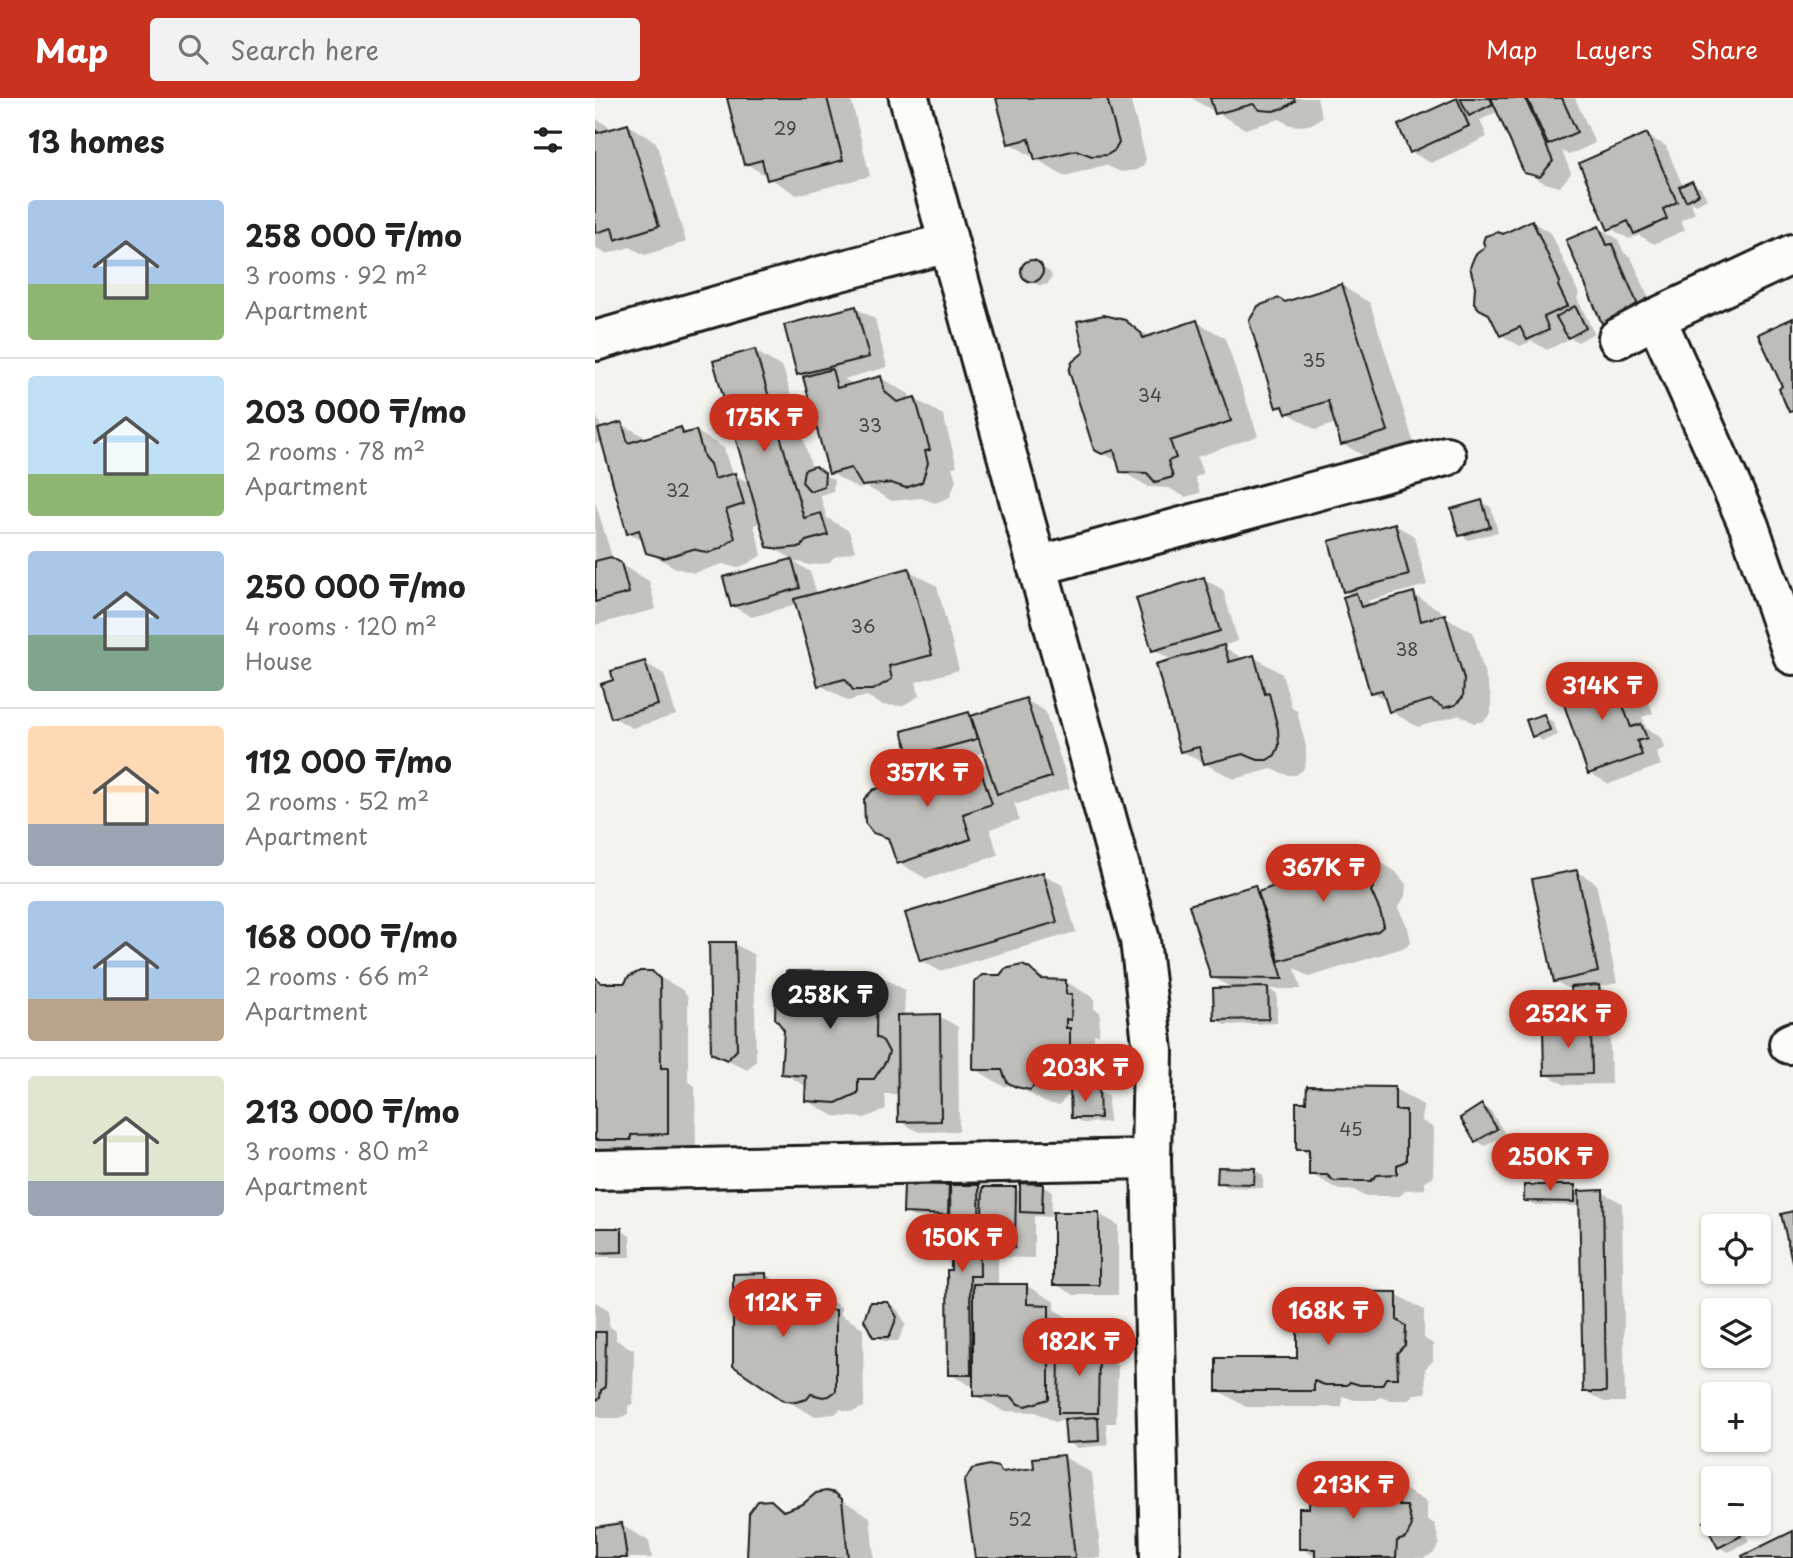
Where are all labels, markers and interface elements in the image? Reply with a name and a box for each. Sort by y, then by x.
search box [150,18,640,81]
text: Map [35,24,108,74]
icon: search [174,30,212,68]
text: Search here [230,30,379,69]
text: Map [1486,31,1537,67]
text: Layers [1575,31,1652,67]
text: Share [1690,31,1758,67]
house number: 29 [774,114,796,141]
text: 13 homes [28,118,165,163]
icon: filters [529,121,567,159]
text: 258 000 ₸/mo [245,212,462,257]
icon: home [84,228,168,312]
text: 3 rooms · 92 m² [245,257,428,292]
text: Apartment [245,292,368,327]
house number: 35 [1302,346,1326,373]
house number: 34 [1138,381,1162,408]
text: 203 000 ₸/mo [245,388,466,433]
pin: 175K ₸ [707,394,821,454]
text: 175K ₸ [726,399,803,434]
icon: home [84,404,168,488]
house number: 33 [858,411,882,438]
text: 2 rooms · 78 m² [245,433,425,468]
text: Apartment [245,468,368,503]
house number: 32 [666,476,690,503]
text: 250 000 ₸/mo [245,563,466,608]
icon: home [84,579,168,663]
text: 4 rooms · 120 m² [245,608,437,643]
house number: 36 [851,612,875,639]
house number: 38 [1395,635,1419,662]
text: House [245,643,312,678]
pin: 314K ₸ [1545,662,1659,722]
text: 314K ₸ [1562,667,1642,702]
text: 112 000 ₸/mo [245,738,452,783]
pin: 357K ₸ [870,750,984,809]
icon: home [84,754,168,838]
text: 357K ₸ [886,754,968,789]
text: 2 rooms · 52 m² [245,783,429,818]
text: Apartment [245,818,368,853]
pin: 367K ₸ [1266,844,1380,904]
text: 367K ₸ [1282,849,1364,884]
text: 168 000 ₸/mo [245,913,457,958]
icon: home [84,929,168,1013]
text: 2 rooms · 66 m² [245,958,429,993]
pin: 258K ₸ [773,972,887,1031]
text: 258K ₸ [788,976,872,1011]
pin: 252K ₸ [1511,990,1625,1050]
text: Apartment [245,993,368,1028]
text: 252K ₸ [1525,995,1611,1030]
pin: 203K ₸ [1028,1044,1142,1104]
text: 203K ₸ [1042,1049,1128,1084]
text: 213 000 ₸/mo [245,1088,459,1133]
icon: home [84,1104,168,1188]
house number: 45 [1340,1115,1363,1142]
text: 3 rooms · 80 m² [245,1133,429,1168]
pin: 250K ₸ [1493,1134,1607,1193]
text: 250K ₸ [1508,1138,1592,1173]
text: Apartment [245,1168,368,1203]
pin: 150K ₸ [905,1214,1019,1274]
map controls [1701,1214,1771,1536]
button: locate [1701,1214,1771,1284]
text: 150K ₸ [922,1219,1002,1254]
pin: 112K ₸ [726,1280,840,1339]
text: 112K ₸ [745,1284,821,1319]
pin: 168K ₸ [1271,1288,1385,1347]
text: 168K ₸ [1288,1292,1368,1327]
button: layers [1701,1298,1771,1368]
pin: 182K ₸ [1022,1318,1136,1378]
text: 182K ₸ [1039,1323,1119,1358]
button: + [1701,1382,1771,1452]
pin: 213K ₸ [1296,1462,1410,1521]
text: 213K ₸ [1313,1466,1393,1501]
button: − [1701,1466,1771,1536]
house number: 52 [1008,1505,1032,1532]

